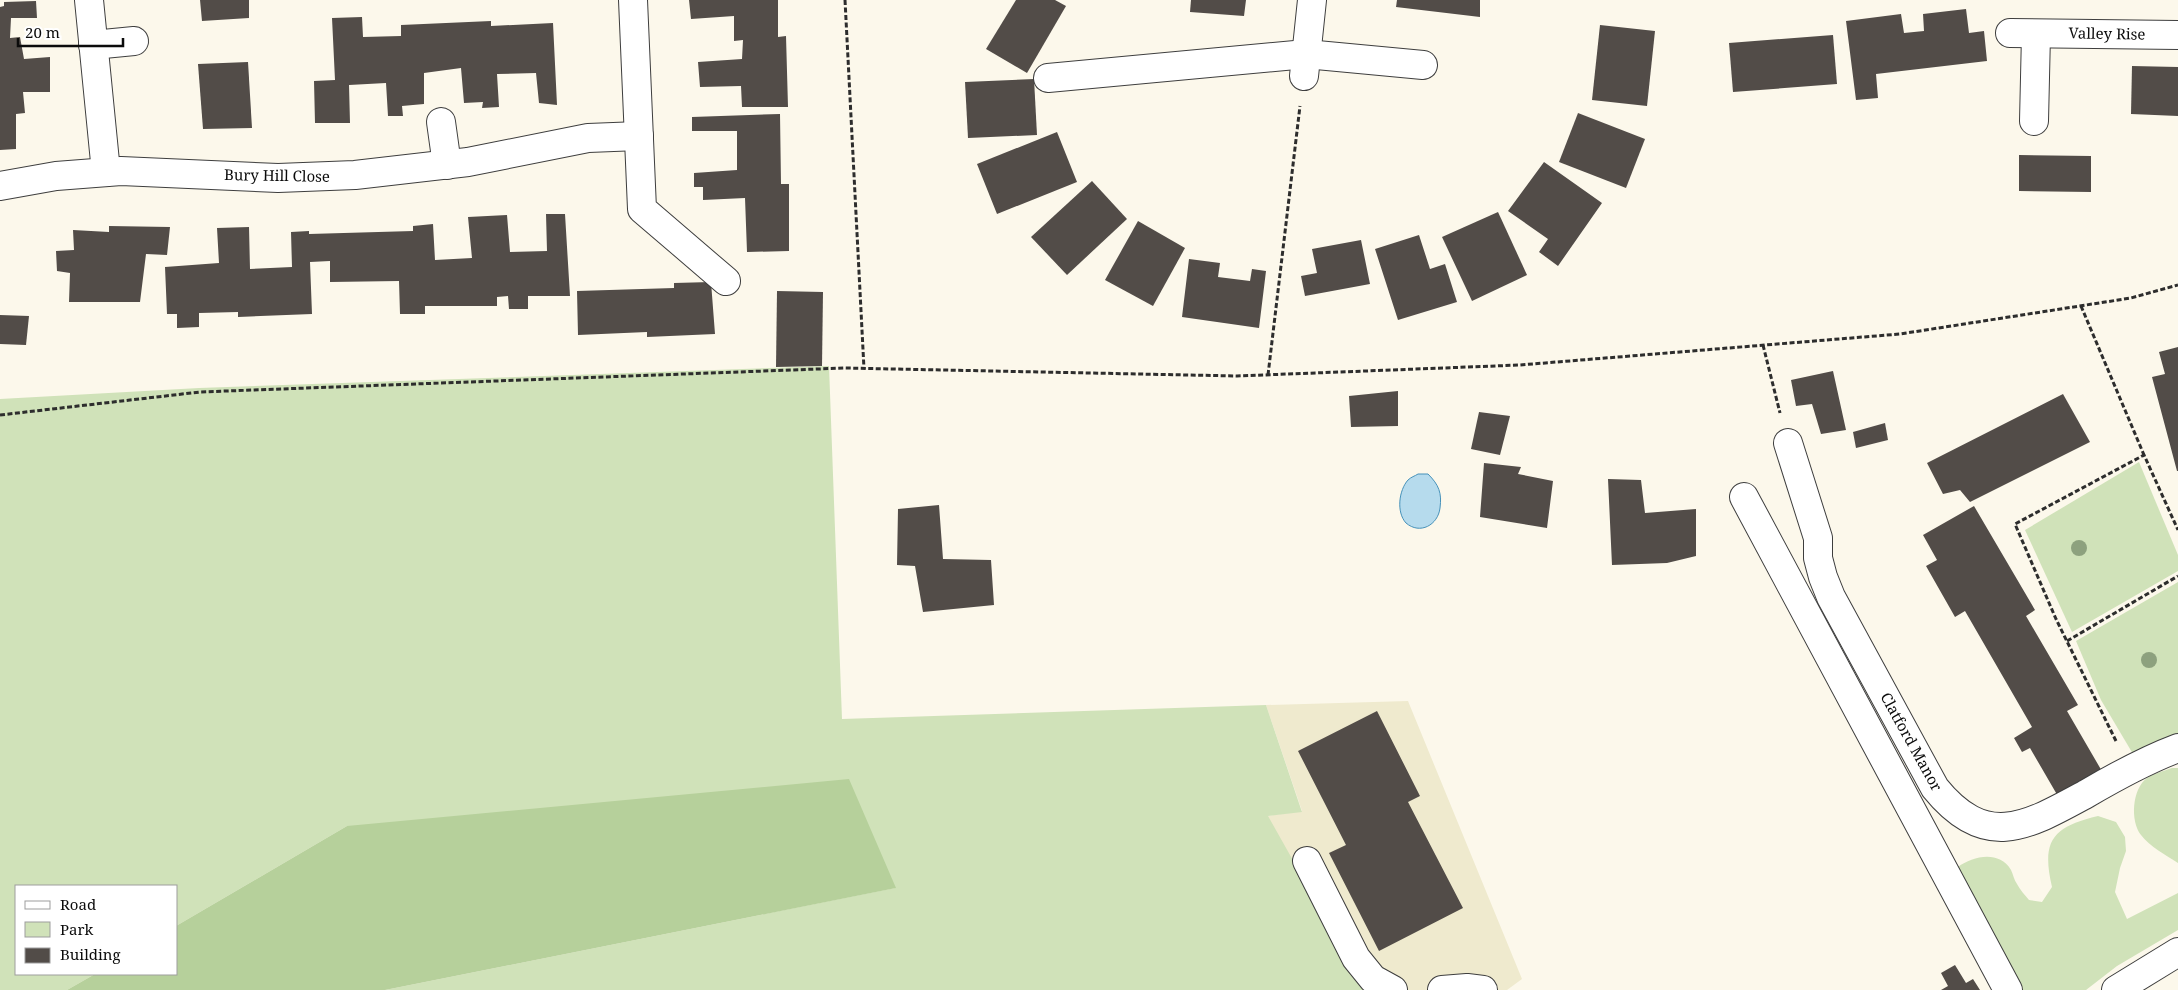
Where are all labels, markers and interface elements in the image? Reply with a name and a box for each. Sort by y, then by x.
scale bar [18,15,122,47]
text: 20 m [25,22,60,42]
street label: Valley Rise [2068,22,2146,44]
street label: Bury Hill Close [224,164,330,186]
street label: Clatford Manor [1876,689,1947,794]
legend [15,885,178,975]
text: Road [60,894,96,914]
text: Park [60,919,94,939]
text: Building [60,944,121,964]

